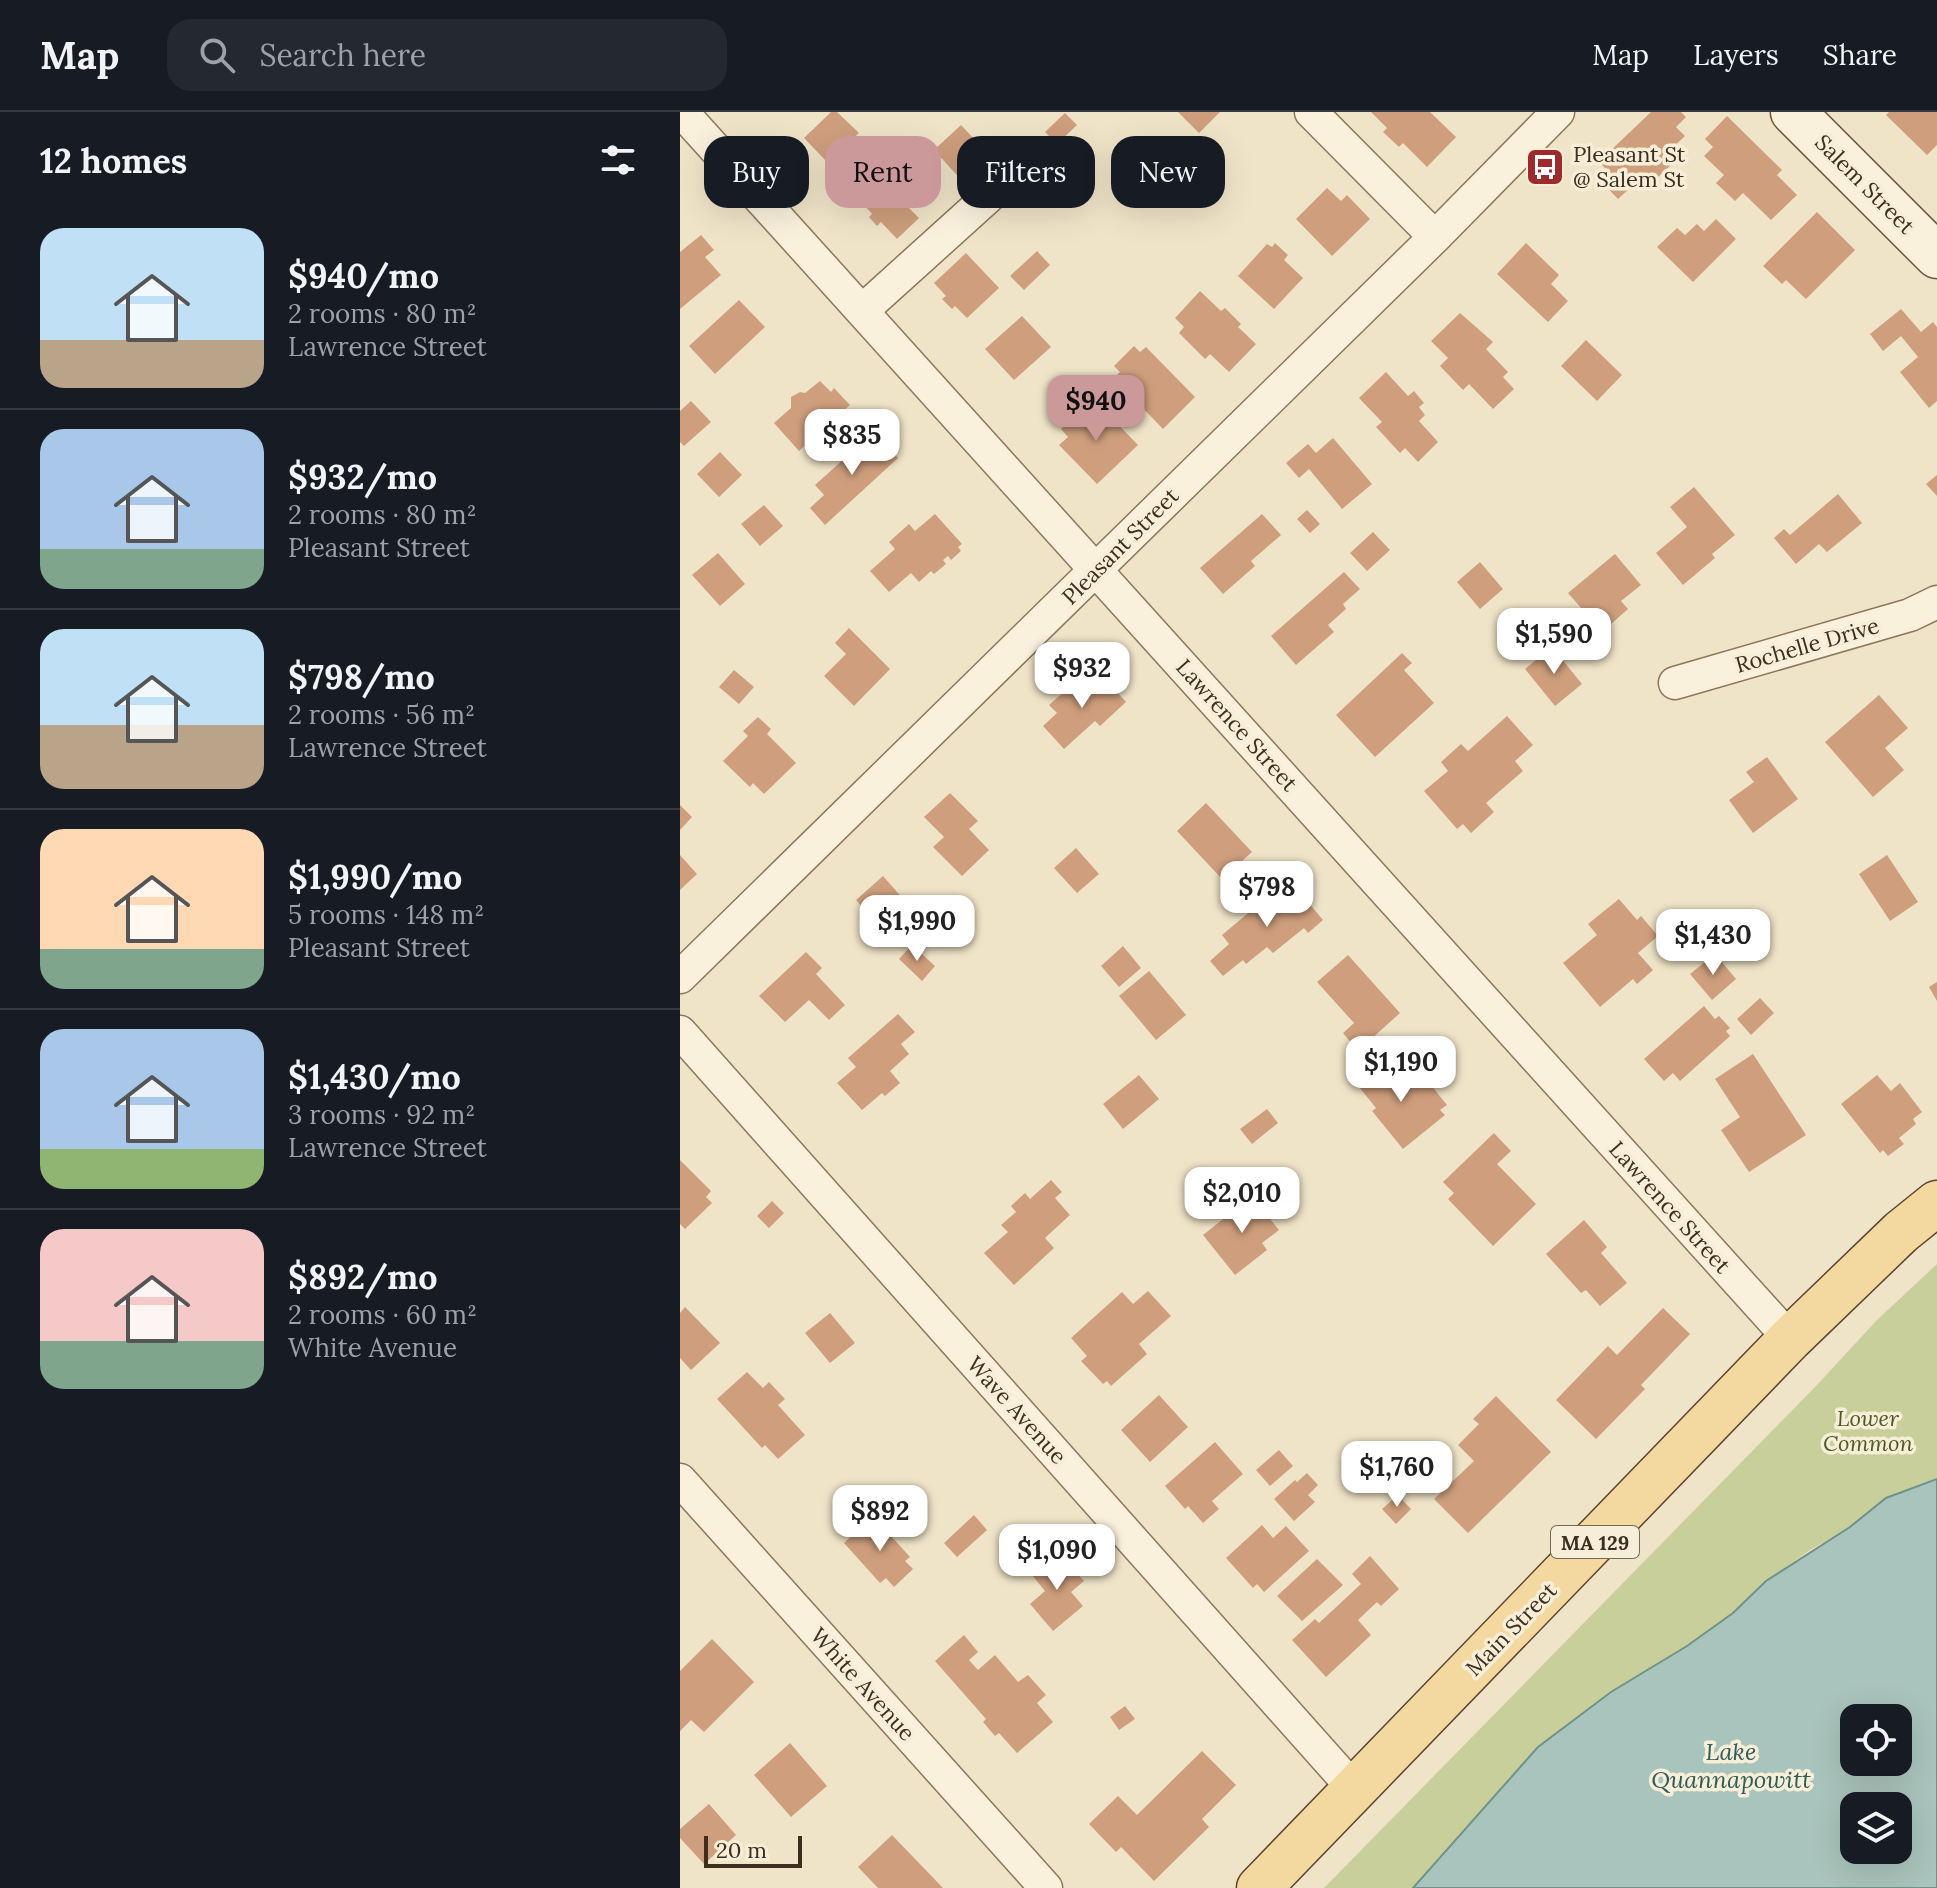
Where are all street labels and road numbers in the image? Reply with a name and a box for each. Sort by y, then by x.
street label: Salem Street [1809,128,1921,240]
street label: Pleasant Street [1056,481,1185,610]
street label: Rochelle Drive [1732,611,1882,679]
street label: Lawrence Street [1170,653,1304,797]
street label: Lawrence Street [1603,1135,1737,1279]
street label: Wave Avenue [961,1350,1073,1470]
road number: MA 129 [1551,1526,1639,1558]
street label: Main Street [1460,1576,1563,1682]
street label: White Avenue [805,1622,921,1747]

